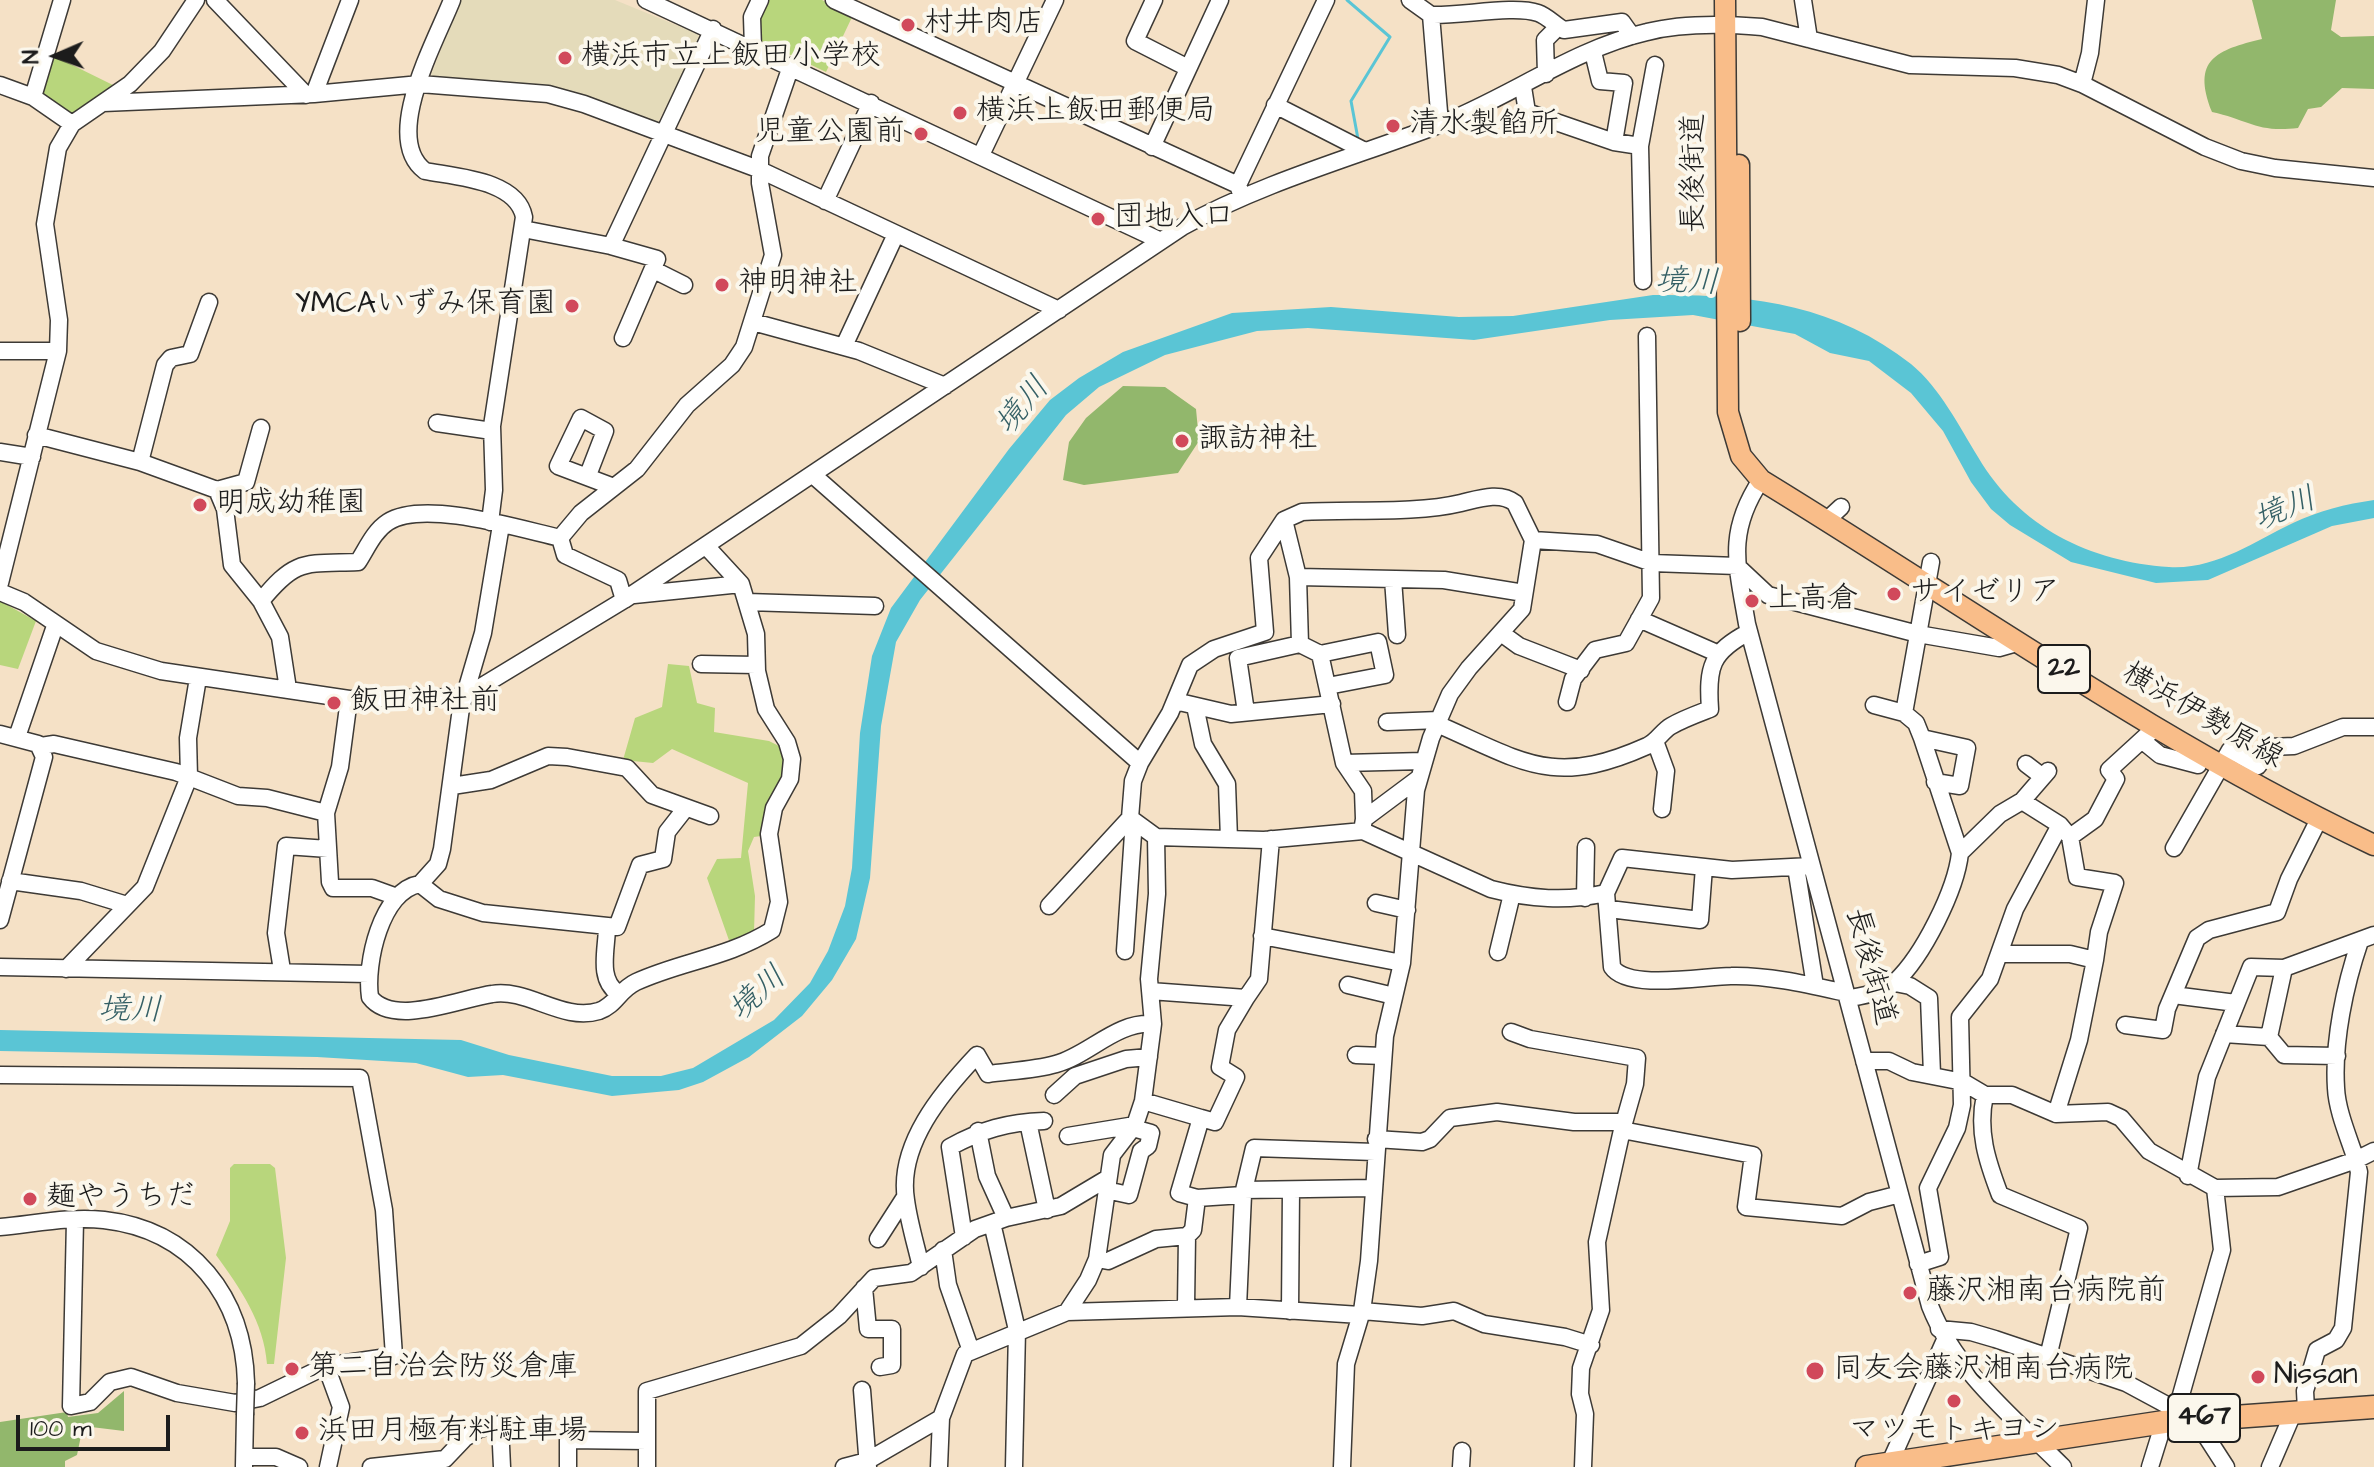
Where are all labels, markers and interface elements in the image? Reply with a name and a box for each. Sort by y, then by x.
place label: 村井肉店 [924,7,1044,43]
north arrow [16,16,96,96]
marker: 村井肉店 [899,16,917,34]
place label: 横浜市立上飯田小学校 [581,40,881,76]
text: N [16,49,47,64]
marker: 横浜市立上飯田小学校 [556,49,574,67]
place label: 横浜上飯田郵便局 [976,95,1216,131]
marker: 横浜上飯田郵便局 [951,104,969,122]
place label: 清水製餡所 [1409,108,1559,144]
street label: 長後街道 [1678,113,1714,233]
place label: 児童公園前 [755,116,905,152]
marker: 清水製餡所 [1384,117,1402,135]
marker: 児童公園前 [912,125,930,143]
place label: 団地入口 [1114,201,1234,237]
marker: 団地入口 [1089,210,1107,228]
water label: 境川 [1654,264,1720,304]
place label: 神明神社 [738,267,858,303]
marker: 神明神社 [713,276,731,294]
place label: YMCAいずみ保育園 [295,288,556,324]
marker: YMCAいずみ保育園 [563,297,581,315]
water label: 境川 [989,370,1059,444]
place label: 諏訪神社 [1198,423,1318,459]
marker: 諏訪神社 [1173,432,1191,450]
water label: 境川 [2249,481,2323,541]
place label: 明成幼稚園 [216,487,366,523]
marker: 明成幼稚園 [191,496,209,514]
place label: サイゼリア [1910,576,2060,612]
place label: 上高倉 [1768,583,1858,619]
marker: サイゼリア [1885,585,1903,603]
marker: 上高倉 [1743,592,1761,610]
road number: 22 [2038,645,2090,693]
street label: 横浜伊勢原線 [2115,656,2289,778]
place label: 飯田神社前 [350,685,500,721]
marker: 飯田神社前 [325,694,343,712]
street label: 長後街道 [1836,904,1902,1030]
water label: 境川 [722,959,796,1031]
water label: 境川 [98,992,162,1032]
place label: 麺やうちだ [46,1181,196,1217]
marker: 麺やうちだ [21,1190,39,1208]
place label: 藤沢湘南台病院前 [1926,1275,2166,1311]
marker: 藤沢湘南台病院前 [1901,1284,1919,1302]
place label: 第二自治会防災倉庫 [308,1351,578,1387]
place label: 同友会藤沢湘南台病院 [1833,1353,2133,1389]
place label: Nissan [2274,1359,2358,1395]
marker: 第二自治会防災倉庫 [283,1360,301,1378]
marker: 同友会藤沢湘南台病院 [1804,1360,1826,1382]
marker: Nissan [2249,1368,2267,1386]
marker: マツモトキヨシ [1945,1392,1963,1410]
road number: 467 [2168,1394,2240,1442]
scale bar [20,1399,174,1449]
text: 100 m [30,1412,92,1446]
place label: マツモトキヨシ [1849,1414,2059,1450]
place label: 浜田月極有料駐車場 [318,1415,588,1451]
marker: 浜田月極有料駐車場 [293,1424,311,1442]

